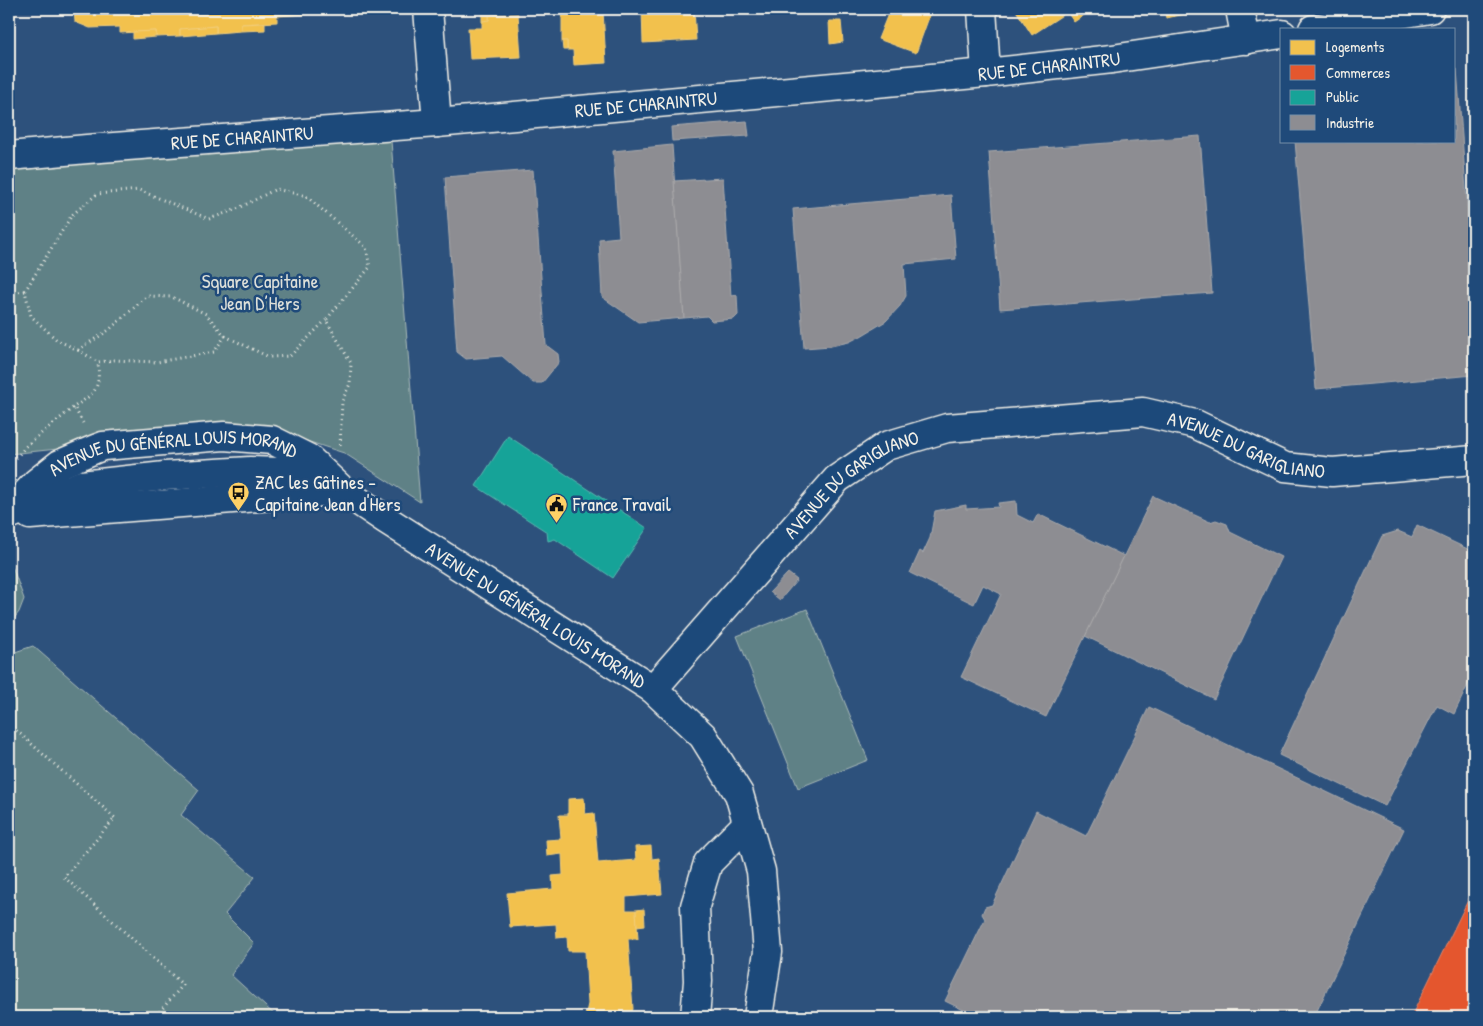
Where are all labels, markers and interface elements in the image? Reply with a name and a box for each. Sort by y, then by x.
legend [1280,28,1456,142]
text: Logements [1326,36,1384,57]
street label: RUE DE CHARAINTRU [977,45,1122,87]
text: Commerces [1326,62,1390,83]
street label: RUE DE CHARAINTRU [574,85,718,123]
text: Public [1326,86,1359,107]
text: Industrie [1326,112,1374,133]
street label: RUE DE CHARAINTRU [170,119,314,156]
park label: Square Capitaine Jean D’Hers [202,268,319,316]
street label: AVENUE DU GARIGLIANO [1165,405,1326,484]
street label: AVENUE DU GÉNÉRAL LOUIS MORAND [42,423,302,482]
street label: AVENUE DU GARIGLIANO [778,424,922,544]
place label: ZAC les Gâtines - Capitaine Jean d'Hers [255,469,401,517]
bus stop icon: ZAC les Gâtines - Capitaine Jean d'Hers [227,481,251,512]
place label: France Travail [572,491,672,517]
public building icon: France Travail [545,492,569,523]
street label: AVENUE DU GÉNÉRAL LOUIS MORAND [421,535,651,694]

